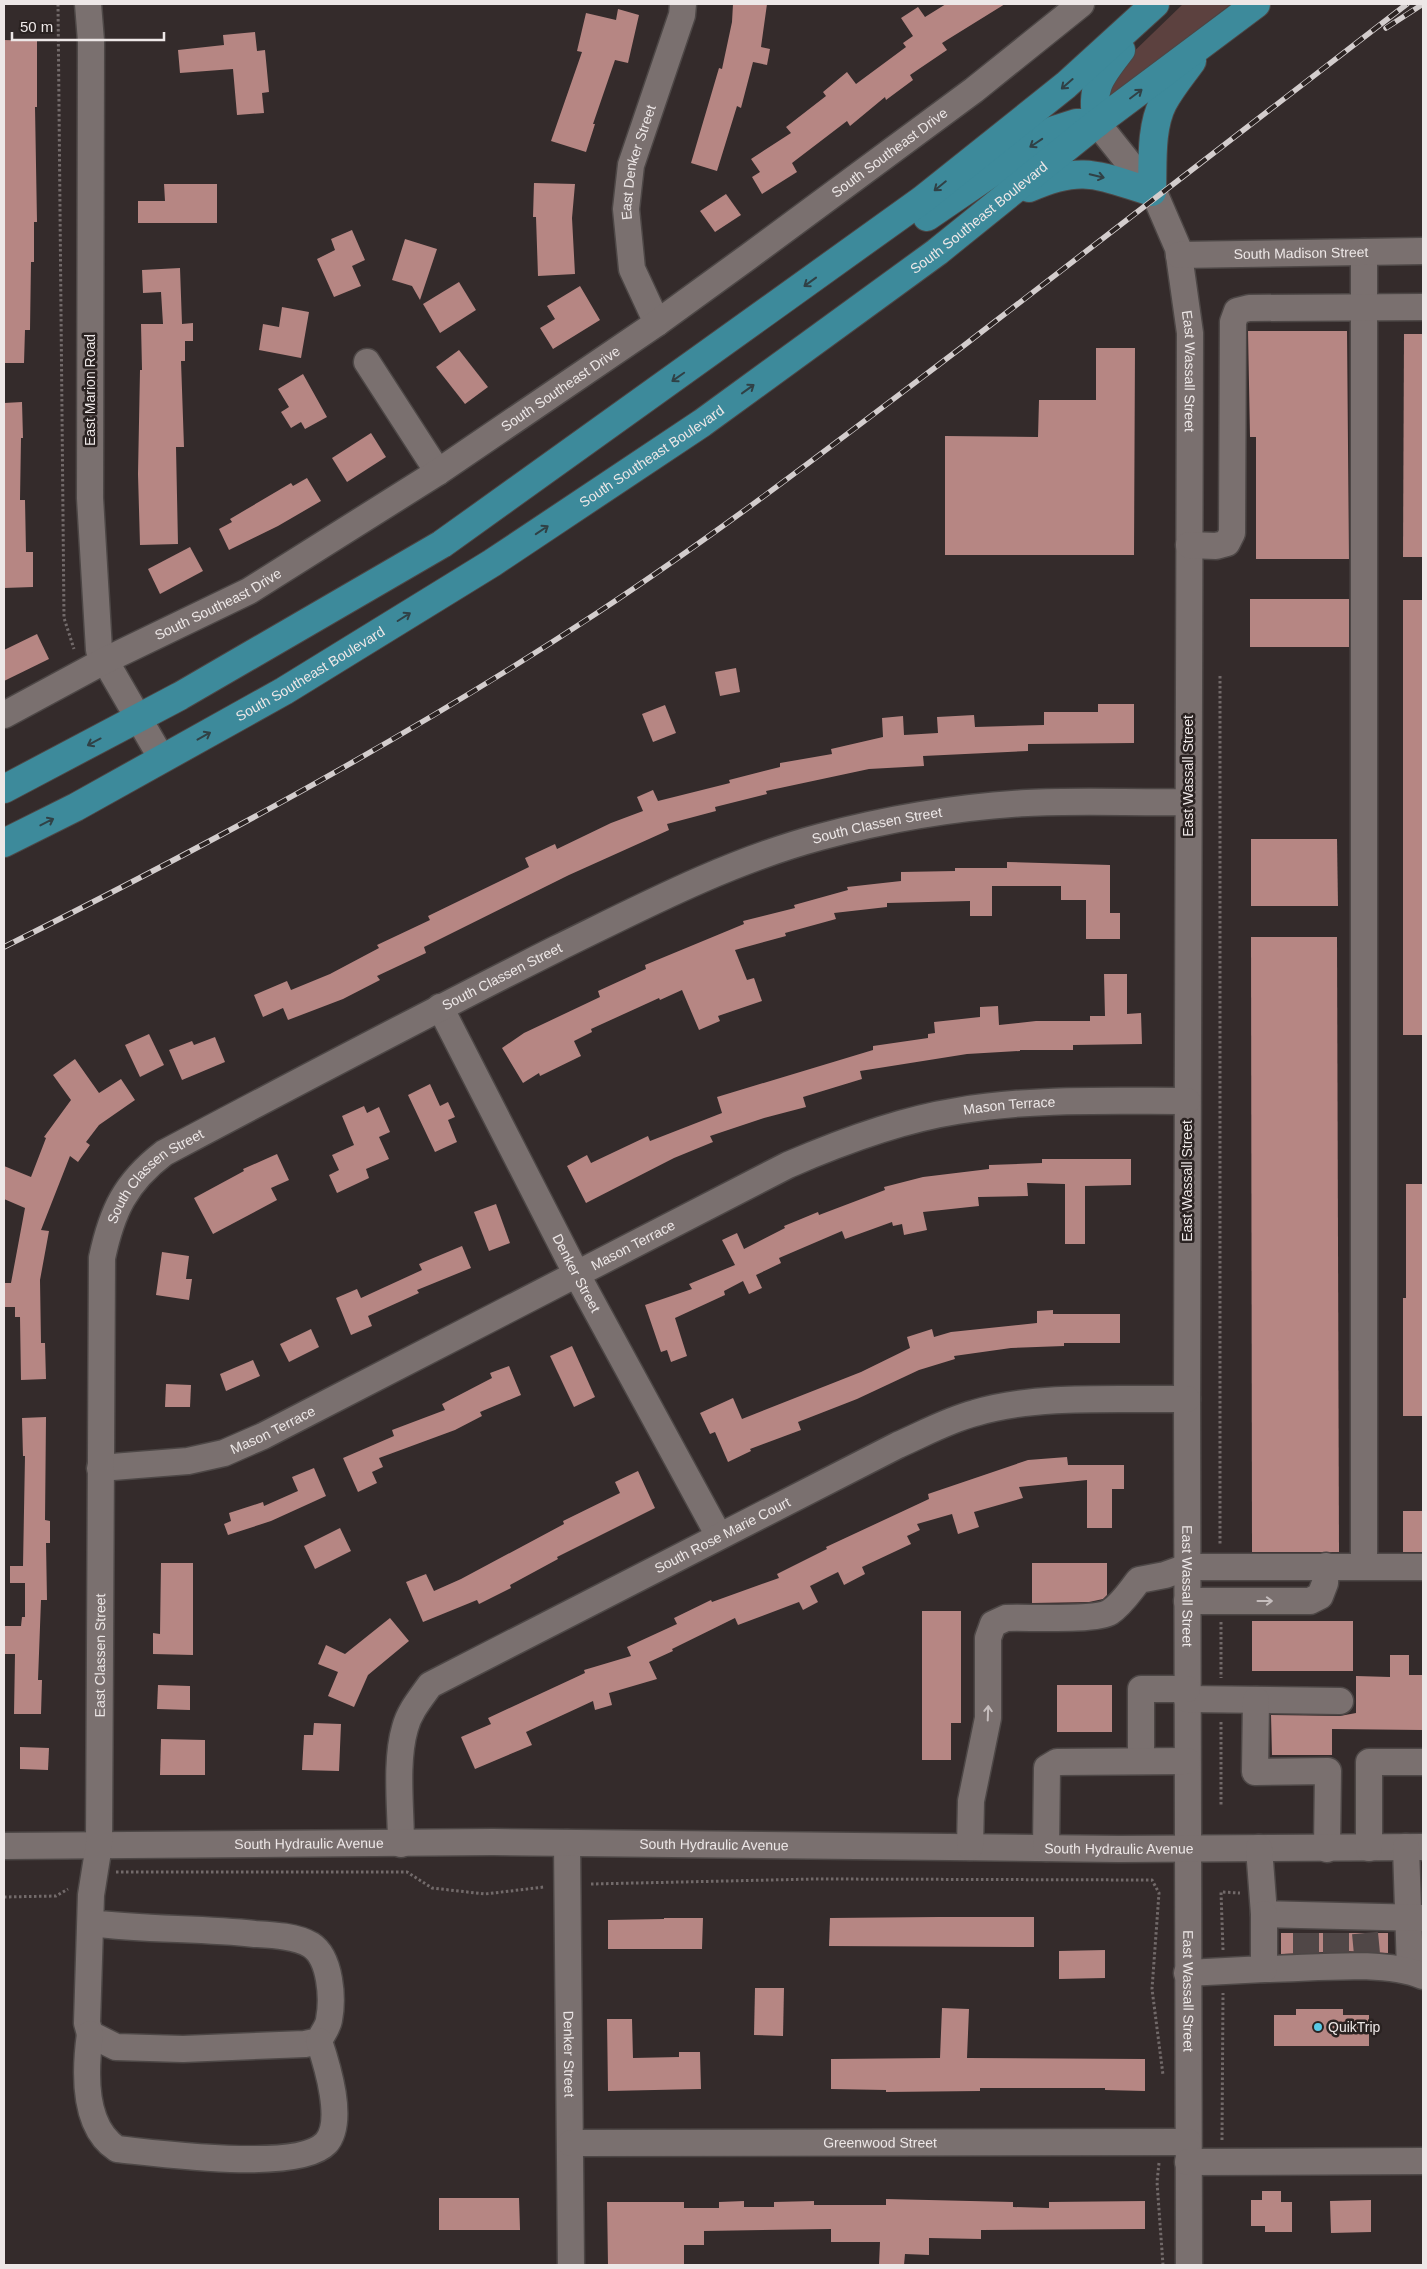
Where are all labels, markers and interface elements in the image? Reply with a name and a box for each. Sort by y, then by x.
scale bar [12,10,165,42]
text: 50 m [20,18,53,35]
one-way arrow [1060,78,1073,89]
one-way arrow [1129,88,1142,99]
street label: East Denker Street [618,103,659,221]
street label: South Southeast Drive [828,104,951,201]
one-way arrow [1030,138,1044,148]
street label: South Southeast Boulevard [907,158,1051,277]
one-way arrow [1088,172,1104,181]
one-way arrow [934,180,947,191]
street label: South Madison Street [1233,244,1369,262]
one-way arrow [803,277,817,287]
street label: East Wassall Street [1179,309,1198,432]
street label: East Marion Road [82,334,98,446]
street label: South Southeast Drive [498,343,623,435]
one-way arrow [671,372,685,382]
one-way arrow [741,384,754,395]
street label: South Southeast Boulevard [576,402,727,510]
one-way arrow [534,525,548,535]
street label: South Southeast Drive [152,565,284,643]
one-way arrow [397,612,411,622]
street label: South Southeast Boulevard [233,623,388,724]
street label: East Wassall Street [1180,715,1196,837]
one-way arrow [197,730,211,740]
one-way arrow [87,737,102,747]
street label: South Classen Street [810,804,943,847]
one-way arrow [40,816,55,826]
street label: South Classen Street [439,939,565,1014]
street label: Mason Terrace [962,1094,1056,1118]
street label: East Wassall Street [1179,1120,1195,1242]
street label: South Classen Street [104,1125,206,1226]
street label: Mason Terrace [588,1217,678,1273]
street label: Denker Street [549,1231,604,1315]
street label: Mason Terrace [228,1402,318,1457]
street label: South Rose Marie Court [652,1494,793,1577]
street label: East Wassall Street [1179,1525,1196,1647]
street label: East Classen Street [92,1593,108,1717]
one-way arrow [1257,1596,1273,1606]
one-way arrow [983,1705,992,1721]
street label: South Hydraulic Avenue [234,1835,384,1852]
street label: South Hydraulic Avenue [639,1836,789,1853]
street label: South Hydraulic Avenue [1044,1840,1194,1857]
street label: East Wassall Street [1180,1930,1197,2052]
street label: Denker Street [561,2011,577,2097]
place label: QuikTrip [1328,2019,1381,2035]
marker: QuikTrip [1312,2021,1324,2033]
street label: Greenwood Street [823,2134,937,2151]

